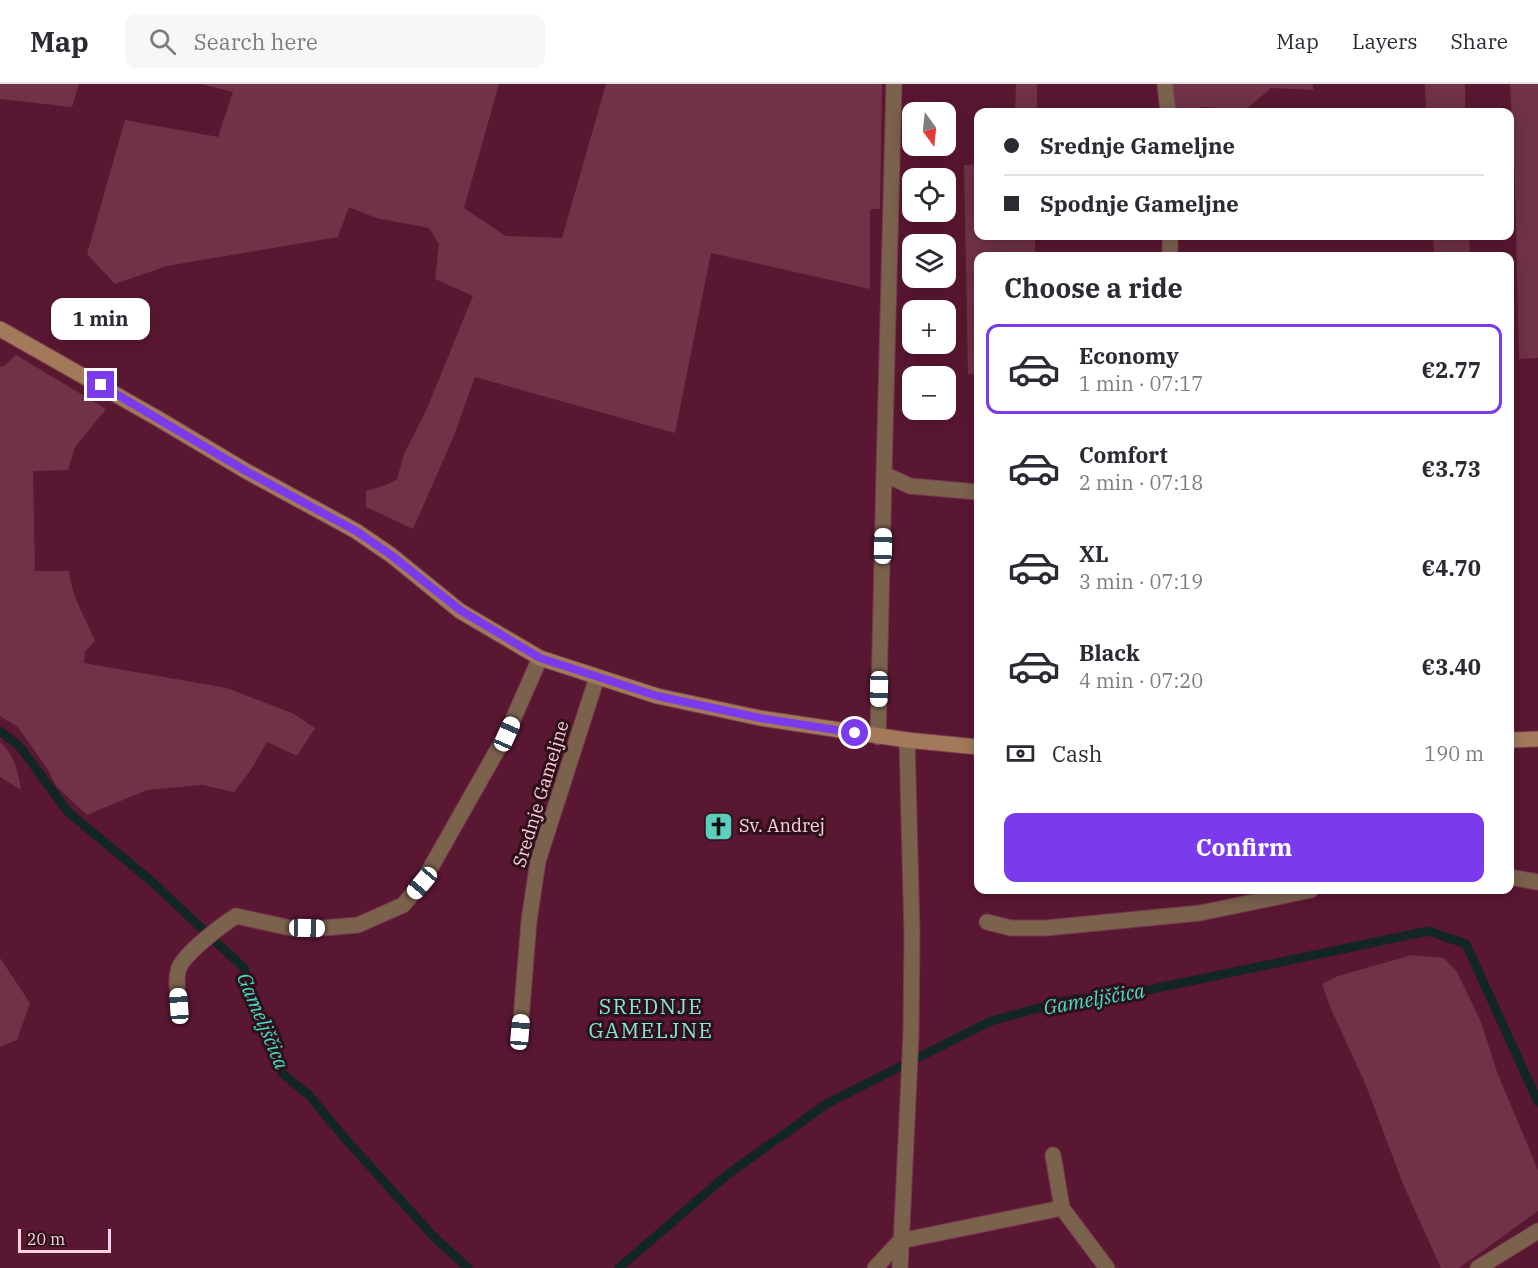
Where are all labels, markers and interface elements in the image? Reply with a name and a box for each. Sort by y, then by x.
search box [125,14,545,68]
text: Map [30,23,89,60]
icon: search [146,25,179,58]
text: Search here [194,27,318,56]
text: Map [1276,27,1319,55]
text: Layers [1352,27,1418,55]
text: Share [1451,27,1508,55]
north arrow [902,102,956,156]
map controls [902,102,956,420]
text: Srednje Gameljne [1040,131,1235,160]
button: locate [902,168,956,222]
text: Spodnje Gameljne [1040,189,1239,218]
button: layers [902,234,956,288]
text: Choose a ride [1004,270,1183,305]
callout: 1 min [51,298,150,340]
button: + [902,300,956,354]
text: 1 min [73,305,129,332]
text: Economy [1079,341,1179,370]
icon: car [1007,342,1061,396]
text: €2.77 [1422,355,1481,384]
button: − [902,366,956,420]
text: 1 min · 07:17 [1079,370,1203,397]
route end [87,371,114,398]
text: Comfort [1079,440,1168,469]
icon: car [1007,441,1061,495]
text: €3.73 [1422,454,1481,483]
text: 2 min · 07:18 [1079,469,1203,496]
car [874,528,892,564]
text: XL [1079,539,1109,568]
icon: car [1007,540,1061,594]
text: €4.70 [1422,553,1481,582]
text: 3 min · 07:19 [1079,568,1203,595]
text: Black [1079,638,1140,667]
icon: car [1007,639,1061,693]
text: €3.40 [1422,652,1481,681]
text: 4 min · 07:20 [1079,667,1203,694]
car [870,671,888,707]
car [491,714,523,754]
street label: Srednje Gameljne [507,718,574,870]
route start [841,719,868,746]
icon: cash [1004,737,1037,770]
text: Cash [1052,739,1103,768]
text: 190 m [1424,740,1484,767]
church icon: Sv. Andrej [702,810,734,842]
button: Confirm [1004,813,1484,882]
place label: Sv. Andrej [739,814,825,837]
car [404,863,440,903]
car [289,919,325,937]
water label: Gameljščica [231,968,296,1073]
water label: Gameljščica [1041,976,1147,1021]
car [169,987,189,1025]
district label: SREDNJE GAMELJNE [588,992,714,1044]
car [509,1013,531,1051]
scale bar [18,1226,111,1254]
text: 20 m [27,1229,65,1249]

